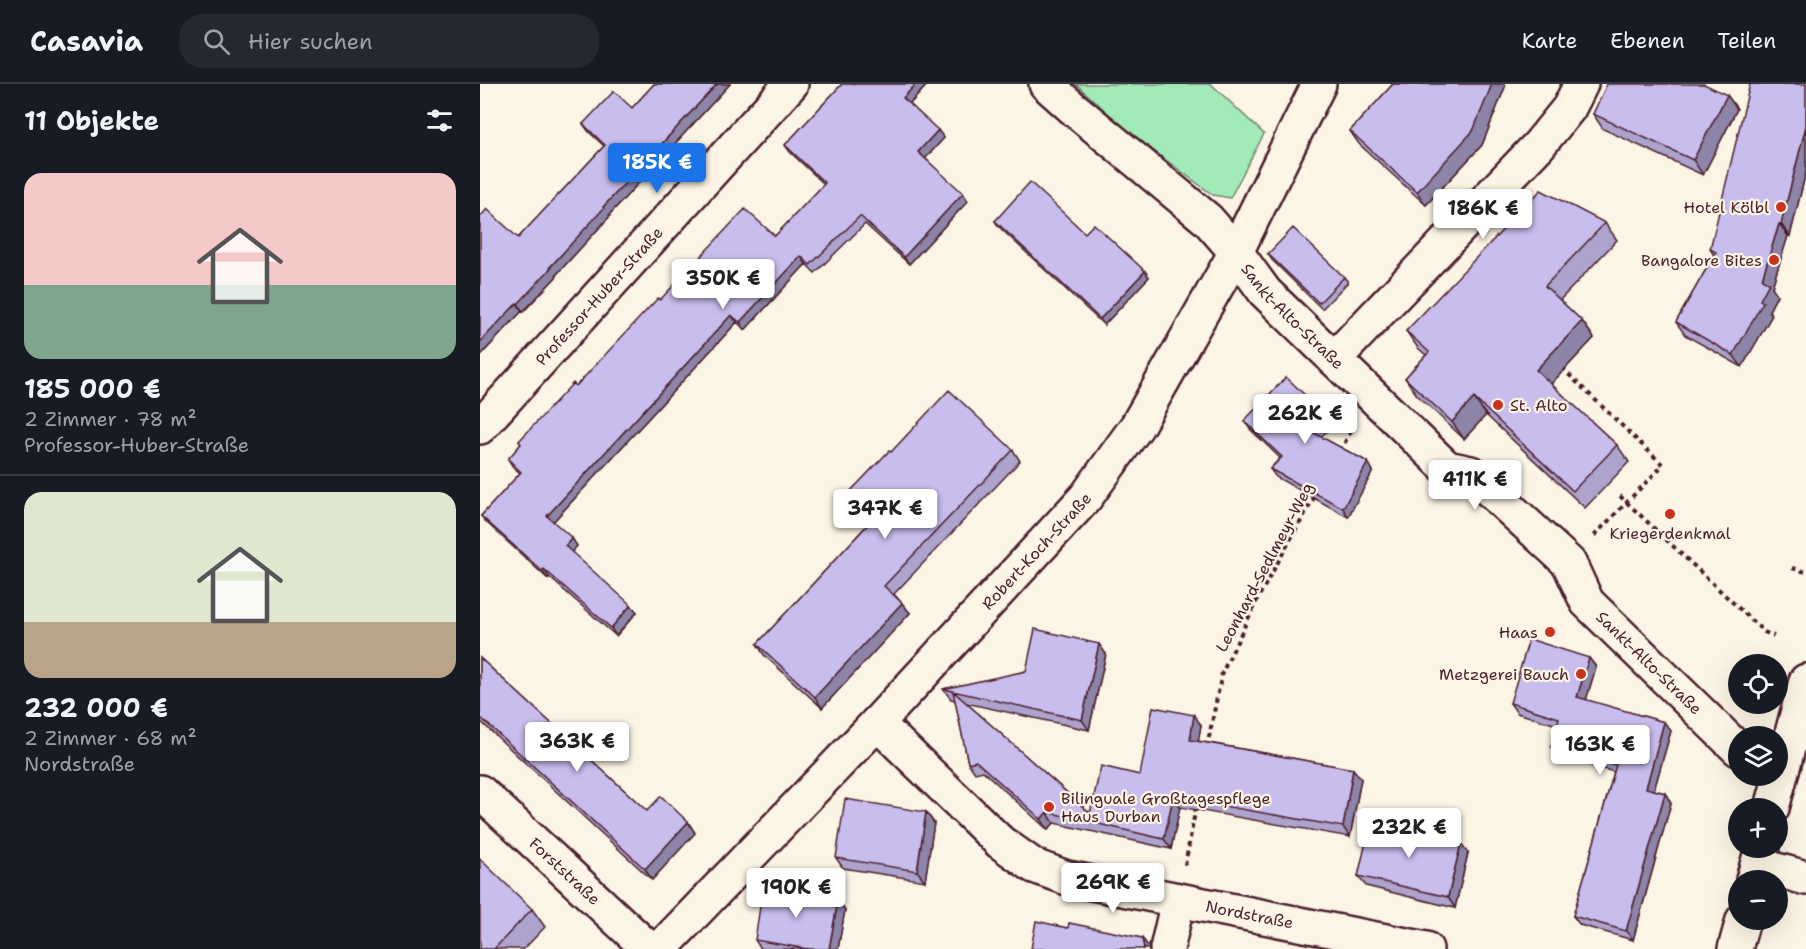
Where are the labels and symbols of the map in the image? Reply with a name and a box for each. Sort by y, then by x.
pin: 185K € [608,143,706,194]
pin: 186K € [1434,189,1532,240]
place label: Hotel Kölbl [1684,197,1769,218]
marker: Hotel Kölbl [1774,200,1788,214]
street label: Professor-Huber-Straße [531,222,668,370]
place label: Bangalore Bites [1641,250,1762,271]
marker: Bangalore Bites [1767,253,1781,267]
pin: 350K € [674,259,772,310]
street label: Sankt-Alto-Straße [1236,259,1348,374]
pin: 262K € [1256,394,1354,445]
place label: St. Alto [1510,395,1567,416]
marker: St. Alto [1491,398,1505,412]
pin: 411K € [1426,460,1524,511]
street label: Leonhard-Sedlmeyr-Weg [1211,479,1318,656]
street label: Robert-Koch-Straße [977,488,1096,614]
pin: 347K € [836,489,934,540]
marker: Kriegerdenkmal [1663,507,1677,521]
place label: Kriegerdenkmal [1609,523,1731,544]
street label: Sankt-Alto-Straße [1591,607,1706,719]
place label: Haas [1499,622,1538,643]
marker: Haas [1543,625,1557,639]
place label: Metzgerei Bauch [1439,664,1569,685]
marker: Metzgerei Bauch [1574,667,1588,681]
pin: 363K € [528,722,626,773]
pin: 163K € [1551,725,1649,776]
place label: Bilinguale Großtagespflege Haus Durban [1061,788,1271,827]
marker: Bilinguale Großtagespflege Haus Durban [1042,800,1056,814]
pin: 232K € [1360,808,1458,859]
street label: Forststraße [525,833,605,910]
pin: 269K € [1064,863,1162,914]
pin: 190K € [747,868,845,919]
street label: Nordstraße [1204,896,1295,934]

